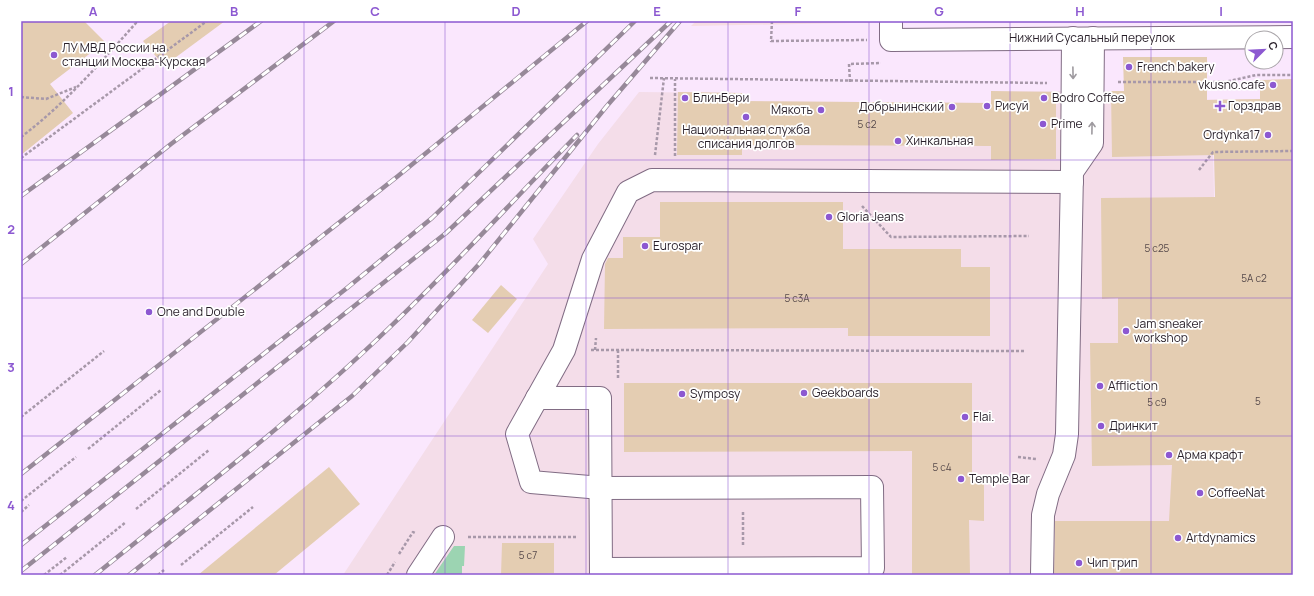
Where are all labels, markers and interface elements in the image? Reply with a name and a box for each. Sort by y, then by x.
text: A [89,2,98,20]
text: B [230,2,238,20]
text: C [370,2,380,20]
text: D [511,2,521,20]
text: E [653,2,661,20]
text: F [795,2,802,20]
text: G [934,2,944,20]
text: H [1075,2,1085,20]
text: I [1219,2,1223,20]
street label: Нижний Сусальный переулок [1009,29,1176,46]
north arrow [1244,30,1284,70]
place label: ЛУ МВД России на станции Москва-Курская [62,39,205,70]
text: С [1265,39,1282,52]
marker: ЛУ МВД России на станции Москва-Курская [49,50,59,60]
place label: French bakery [1137,58,1215,75]
marker: French bakery [1124,62,1134,72]
one-way arrow [1069,66,1077,79]
place label: vkusno.cafe [1198,76,1265,93]
marker: vkusno.cafe [1268,80,1278,90]
text: 1 [8,82,14,100]
place label: БлинБери [693,89,749,106]
place label: Bodro Coffee [1052,89,1125,106]
marker: БлинБери [680,93,690,103]
marker: Bodro Coffee [1039,93,1049,103]
place label: Рисуй [995,97,1029,114]
place label: Горздрав [1228,97,1281,114]
place label: Добрынинский [859,98,944,115]
place label: Мякоть [771,101,813,118]
marker: Рисуй [982,101,992,111]
marker: Горздрав [1215,101,1225,111]
marker: Добрынинский [947,102,957,112]
marker: Мякоть [816,105,826,115]
marker: Национальная служба списания долгов [741,112,751,122]
place label: Prime [1051,115,1083,132]
house number: 5 с2 [857,117,877,131]
marker: Prime [1038,119,1048,129]
place label: Национальная служба списания долгов [682,121,810,152]
one-way arrow [1088,122,1096,135]
place label: Ordynka17 [1203,126,1260,143]
marker: Ordynka17 [1263,130,1273,140]
place label: Хинкальная [906,132,973,149]
marker: Хинкальная [893,136,903,146]
place label: Gloria Jeans [837,208,904,225]
marker: Gloria Jeans [824,212,834,222]
text: 2 [7,220,15,238]
place label: Eurospar [653,237,703,254]
marker: Eurospar [640,241,650,251]
house number: 5 с25 [1145,241,1170,255]
house number: 5А с2 [1241,271,1267,285]
house number: 5 с3А [784,291,810,305]
place label: One and Double [157,303,245,320]
marker: One and Double [144,307,154,317]
place label: Jam sneaker workshop [1134,315,1204,346]
marker: Jam sneaker workshop [1121,326,1131,336]
text: 3 [7,358,15,376]
place label: Affliction [1108,377,1158,394]
marker: Affliction [1095,381,1105,391]
place label: Geekboards [812,384,879,401]
place label: Symposy [690,385,741,402]
marker: Geekboards [799,388,809,398]
marker: Symposy [677,389,687,399]
house number: 5 [1255,394,1261,408]
house number: 5 с9 [1147,395,1167,409]
place label: Flai. [973,408,994,425]
marker: Flai. [960,412,970,422]
place label: Дринкит [1109,417,1158,434]
marker: Дринкит [1096,421,1106,431]
place label: Арма крафт [1177,446,1243,463]
marker: Арма крафт [1164,450,1174,460]
house number: 5 с4 [932,460,952,474]
place label: Temple Bar [969,470,1031,487]
marker: Temple Bar [956,474,966,484]
place label: CoffeeNat [1208,484,1265,501]
marker: CoffeeNat [1195,488,1205,498]
text: 4 [7,496,15,514]
place label: Artdynamics [1186,529,1256,546]
marker: Artdynamics [1173,533,1183,543]
house number: 5 с7 [519,548,537,562]
place label: Чип трип [1087,554,1138,571]
marker: Чип трип [1074,558,1084,568]

